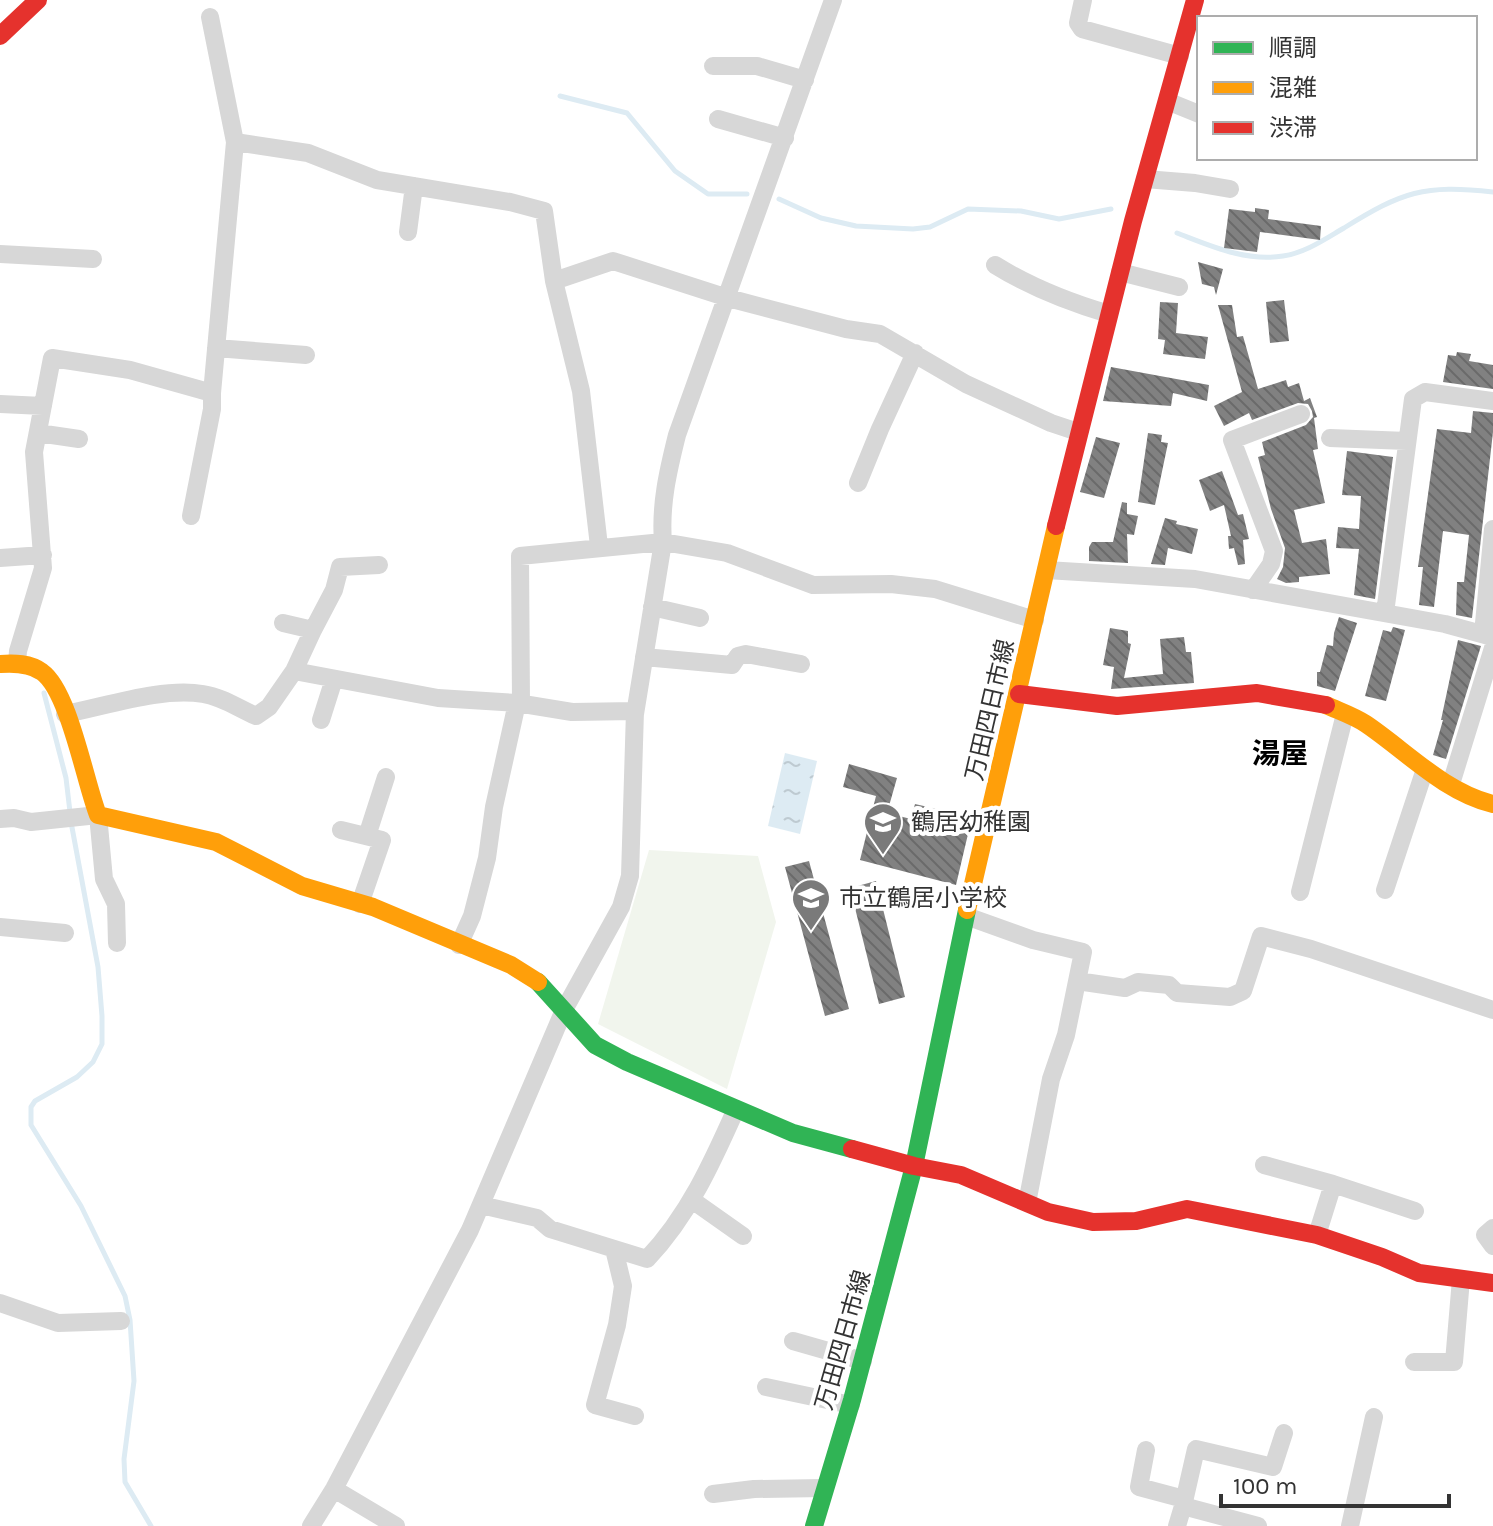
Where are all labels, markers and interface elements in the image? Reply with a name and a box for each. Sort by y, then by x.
legend [1197,16,1477,160]
text: 順調 [1269,34,1317,62]
text: 混雑 [1269,74,1317,102]
text: 渋滞 [1269,114,1317,142]
street label: 万田四日市線 [960,637,1020,783]
district label: 湯屋 [1252,737,1308,770]
school or university icon: 鶴居幼稚園 [862,801,904,856]
place label: 鶴居幼稚園 [911,808,1031,836]
school or university icon: 市立鶴居小学校 [790,877,832,932]
place label: 市立鶴居小学校 [839,884,1007,912]
street label: 万田四日市線 [810,1267,876,1413]
scale bar [1221,1458,1449,1508]
text: 100 m [1233,1472,1298,1500]

